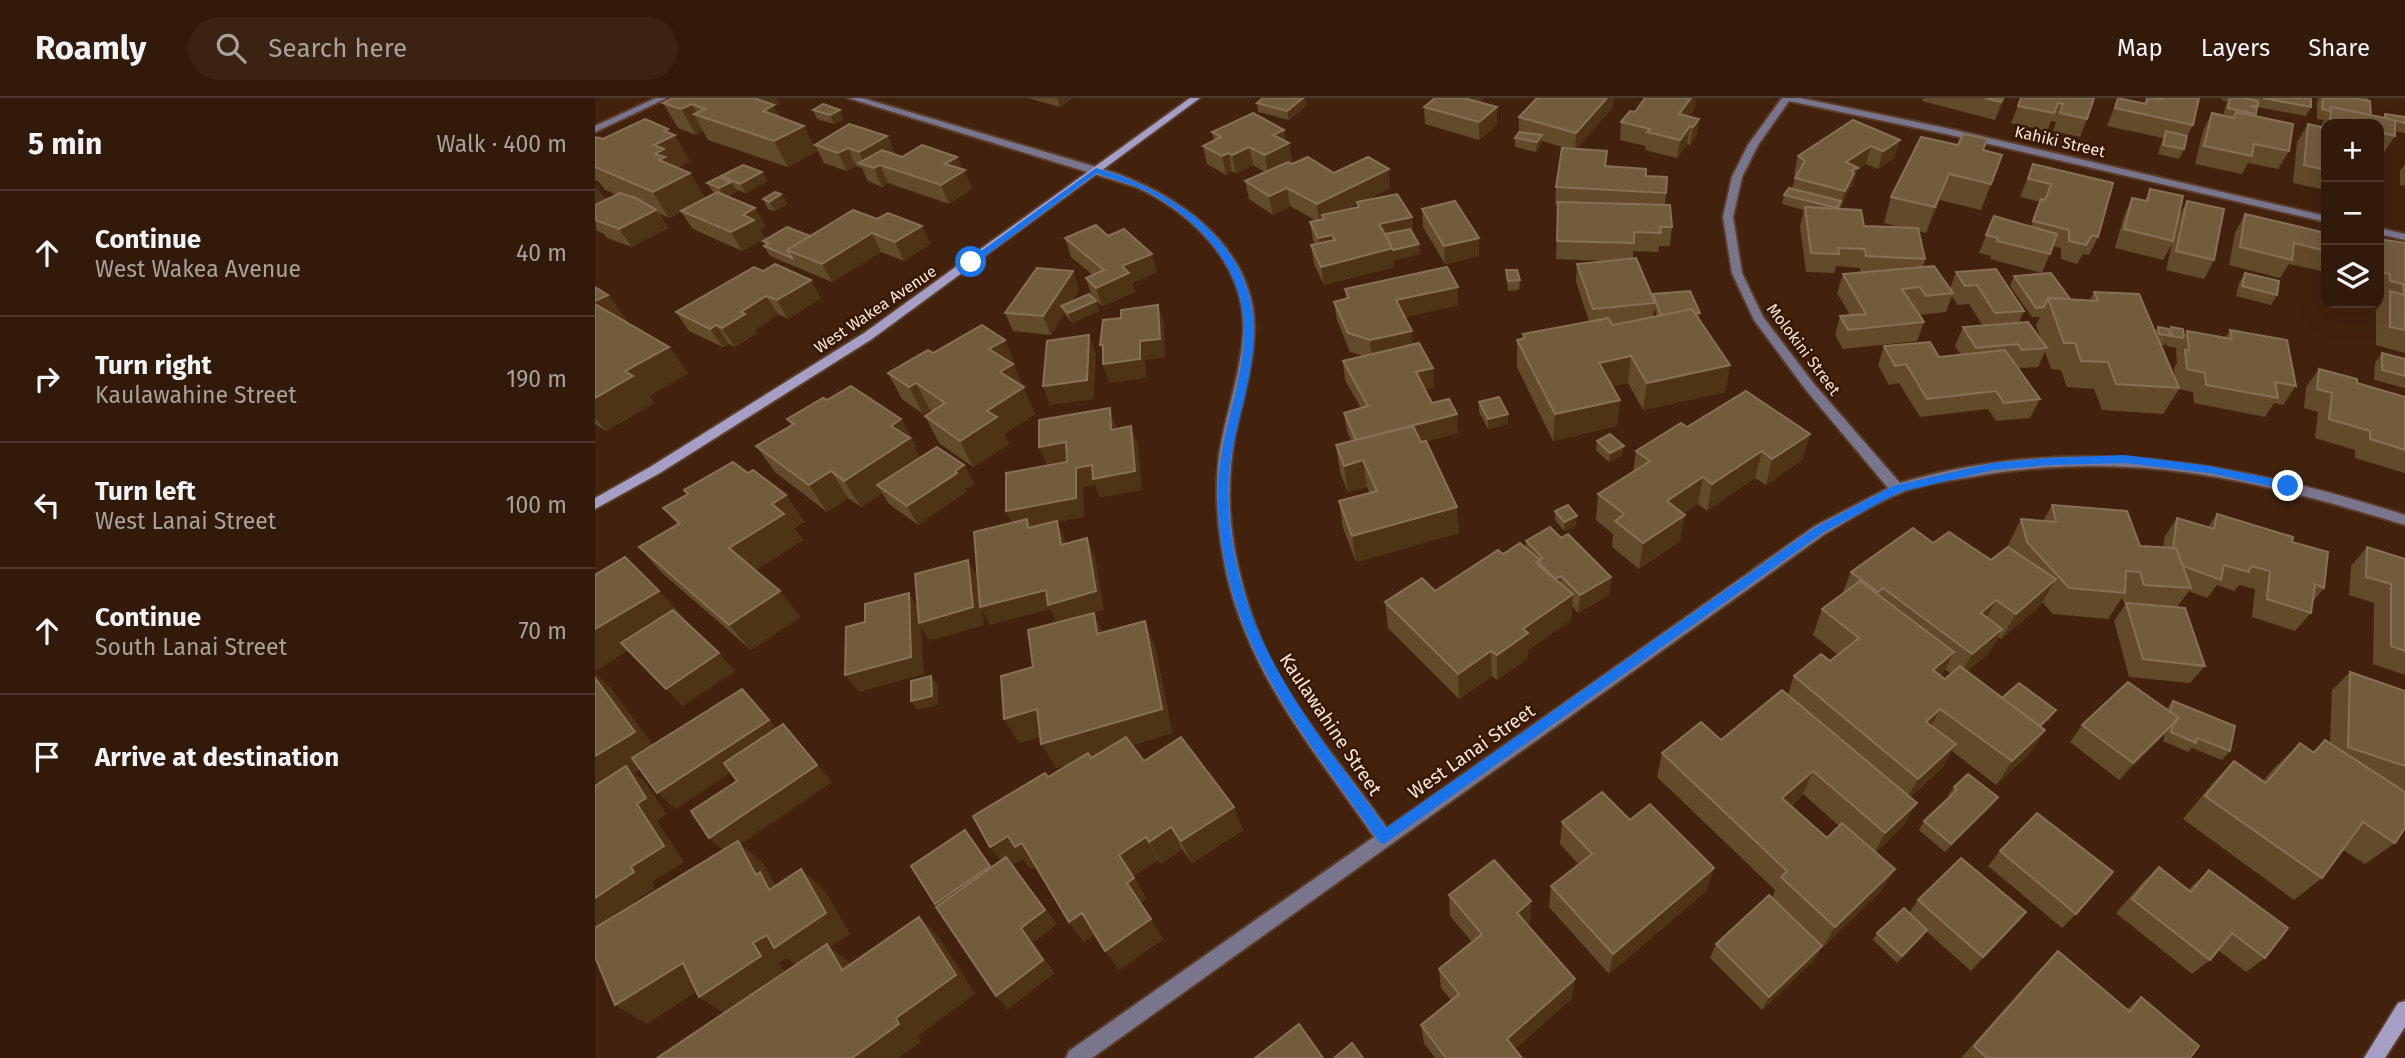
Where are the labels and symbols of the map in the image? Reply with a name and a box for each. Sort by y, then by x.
street label: Kahiki Street [2013,122,2107,161]
route start [955,246,986,277]
street label: West Wakea Avenue [811,261,940,357]
street label: Molokini Street [1763,300,1844,399]
route end [2272,470,2303,501]
street label: Kaulawahine Street [1275,649,1387,800]
street label: West Lanai Street [1403,699,1539,804]

